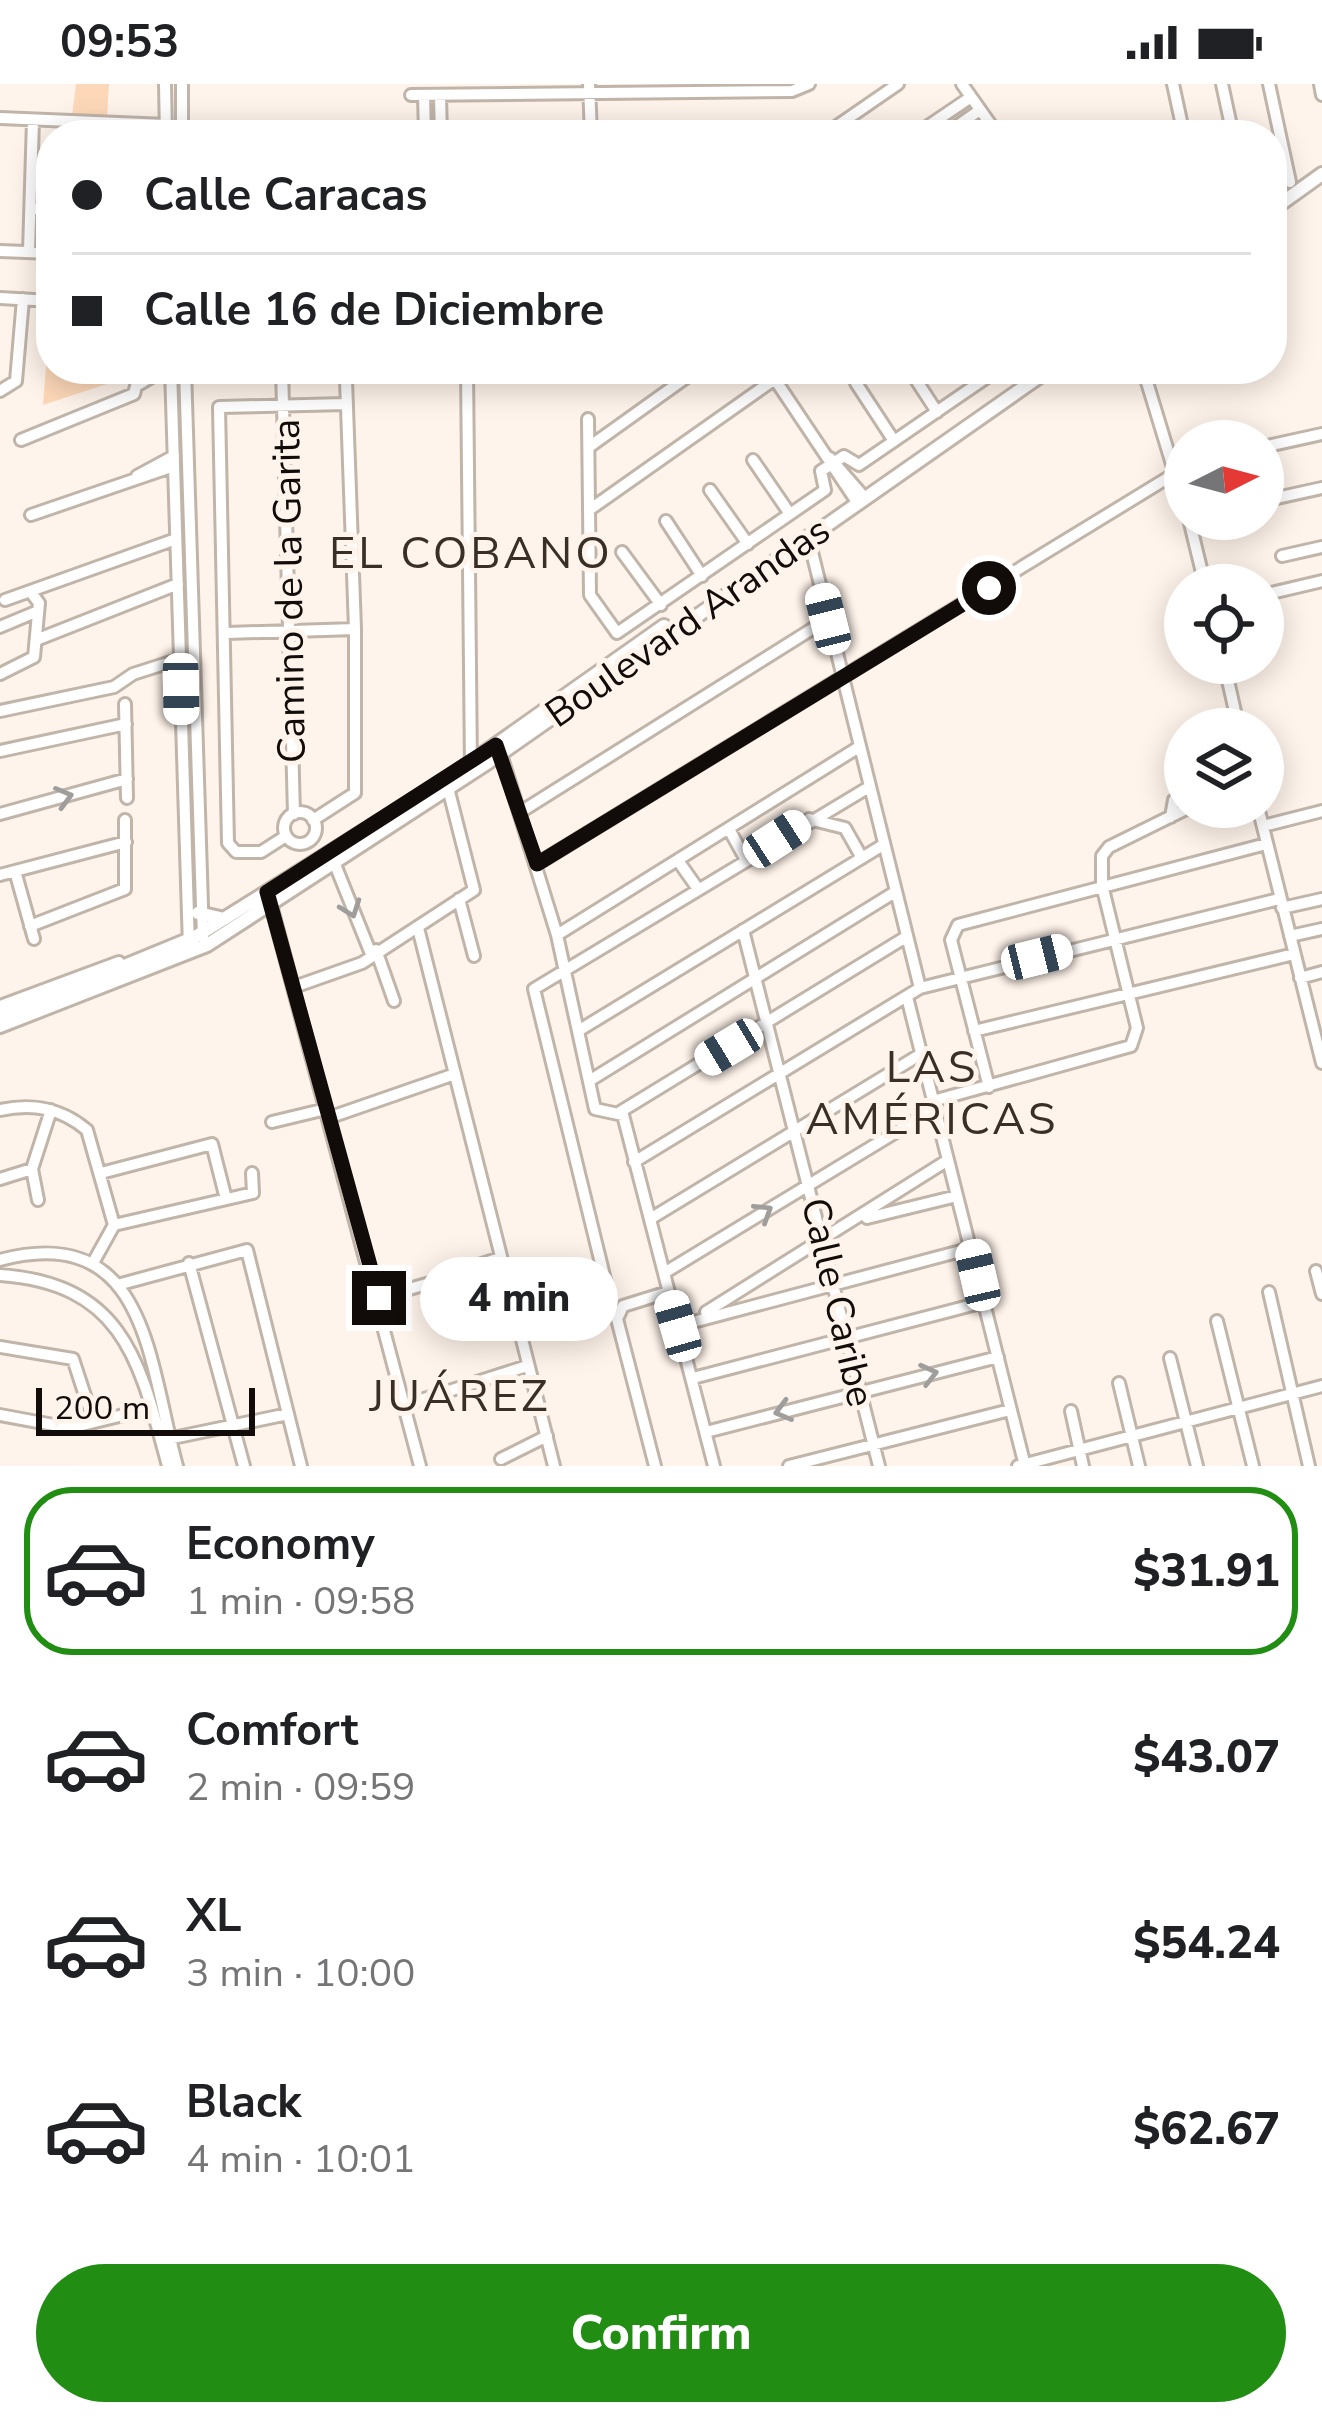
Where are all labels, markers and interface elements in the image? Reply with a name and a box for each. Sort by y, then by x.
text: 09:53 [60,12,179,73]
text: Calle Caracas [144,165,427,226]
text: Calle 16 de Diciembre [144,280,604,341]
street label: Camino de la Garita [260,418,319,764]
north arrow [1164,420,1284,540]
map controls [1164,420,1284,828]
street label: Boulevard Arandas [535,504,841,740]
district label: EL COBANO [329,523,613,584]
route start [962,561,1016,615]
button: locate [1164,564,1284,684]
car [802,580,854,658]
car [162,653,200,725]
button: layers [1164,708,1284,828]
one-way arrow [53,786,73,811]
car [737,804,817,874]
one-way arrow [336,897,361,918]
car [998,931,1076,983]
car [689,1013,769,1081]
district label: LAS AMÉRICAS [806,1037,1058,1150]
street label: Calle Caribe [788,1193,887,1412]
one-way arrow [751,1204,773,1226]
car [952,1236,1004,1314]
callout: 4 min [421,1256,619,1340]
route end [352,1271,406,1325]
text: 4 min [468,1272,570,1325]
car [651,1286,705,1366]
one-way arrow [919,1363,939,1388]
district label: JUÁREZ [369,1366,550,1427]
scale bar [36,1382,255,1435]
text: 200 m [54,1386,150,1431]
one-way arrow [773,1397,794,1422]
text: Economy [186,1514,375,1575]
icon: car [42,1517,150,1625]
text: $31.91 [1133,1541,1280,1602]
text: 1 min · 09:58 [186,1575,415,1628]
text: Comfort [186,1700,358,1761]
icon: car [42,1703,150,1811]
text: $43.07 [1133,1727,1280,1788]
text: 2 min · 09:59 [186,1761,415,1814]
text: XL [186,1886,242,1947]
icon: car [42,1889,150,1997]
text: $54.24 [1133,1913,1280,1974]
text: 3 min · 10:00 [186,1947,415,2000]
text: Black [186,2072,301,2133]
icon: car [42,2075,150,2183]
text: $62.67 [1133,2099,1280,2160]
text: 4 min · 10:01 [186,2133,415,2186]
button: Confirm [36,2264,1286,2402]

